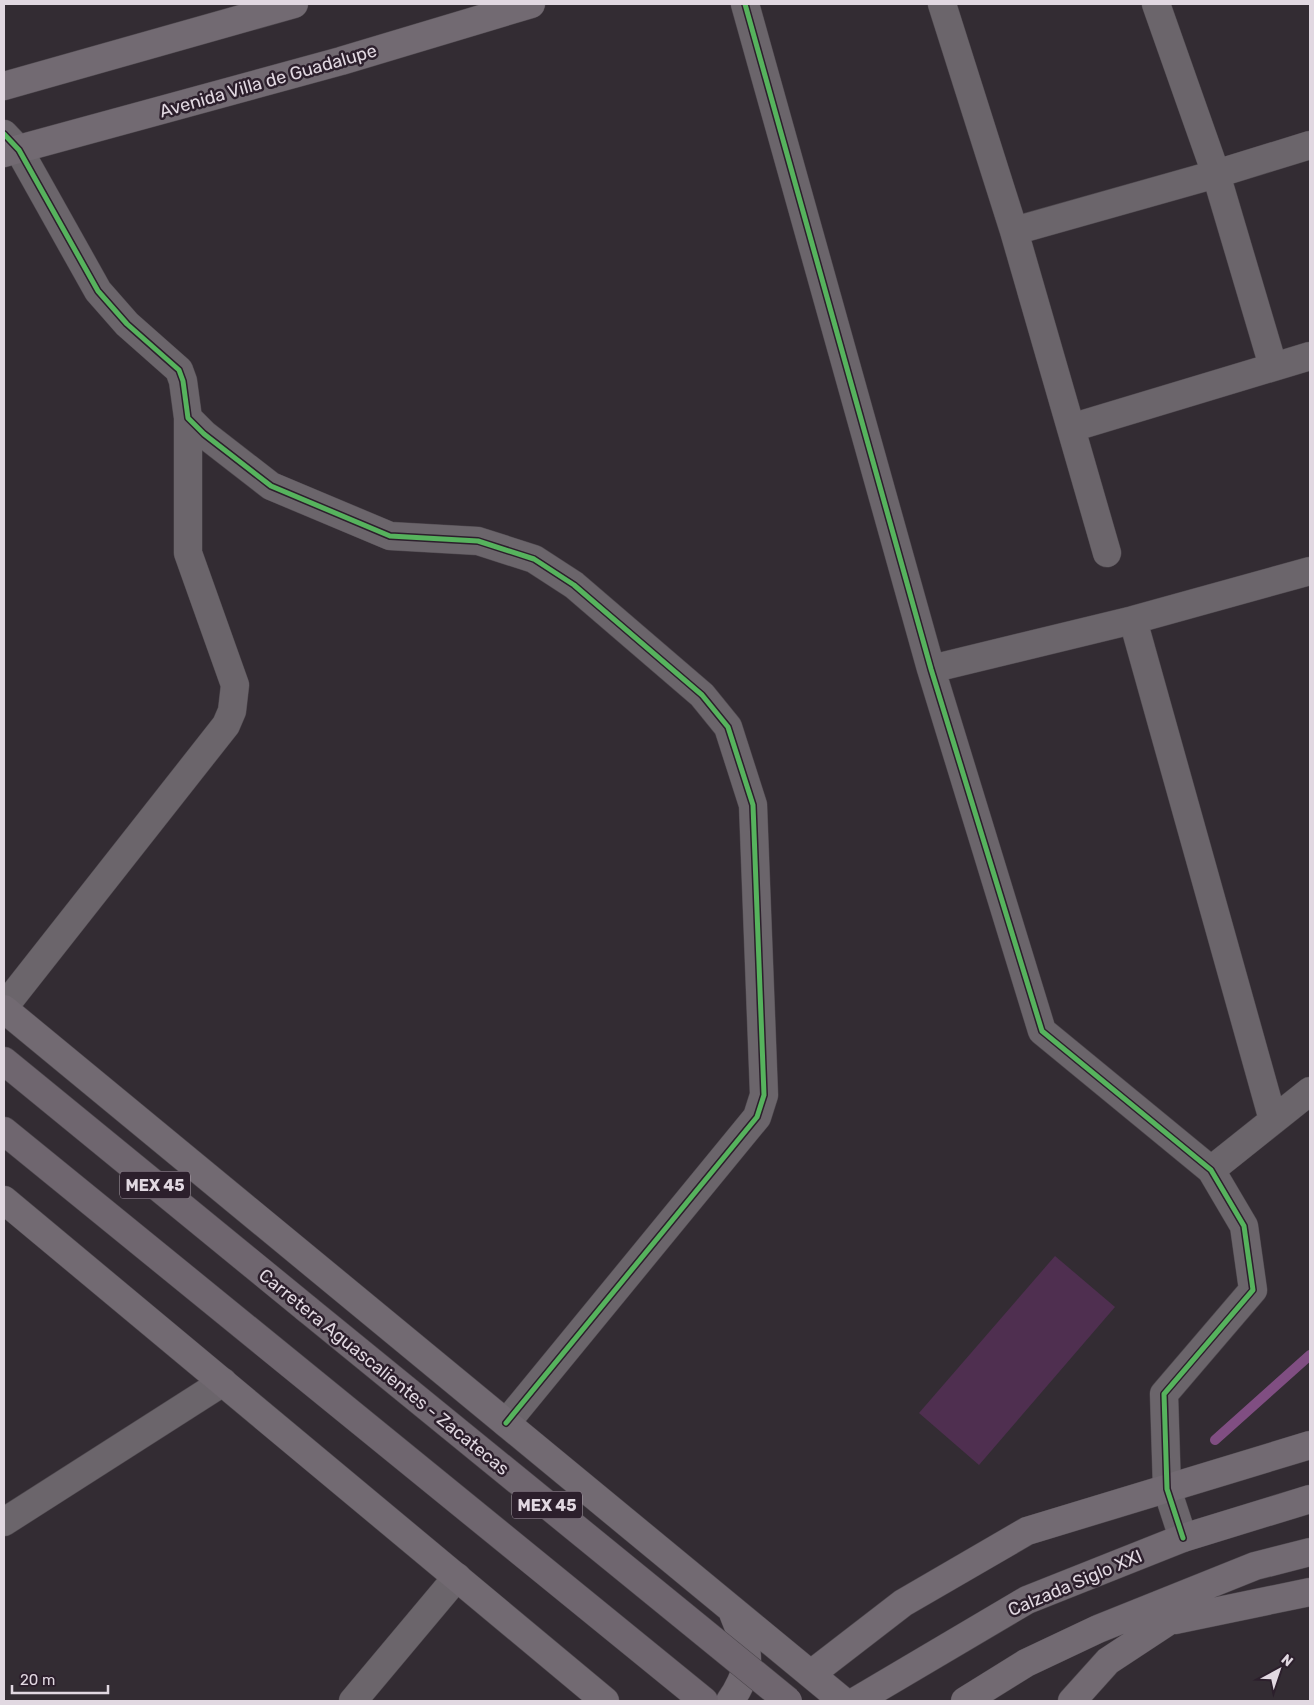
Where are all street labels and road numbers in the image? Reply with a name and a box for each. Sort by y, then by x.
street label: Avenida Villa de Guadalupe [157,39,379,123]
road number: MEX 45 [120,1172,190,1198]
street label: Carretera Aguascalientes - Zacatecas [254,1264,514,1480]
road number: MEX 45 [512,1492,582,1518]
street label: Calzada Siglo XXI [1005,1545,1145,1621]

